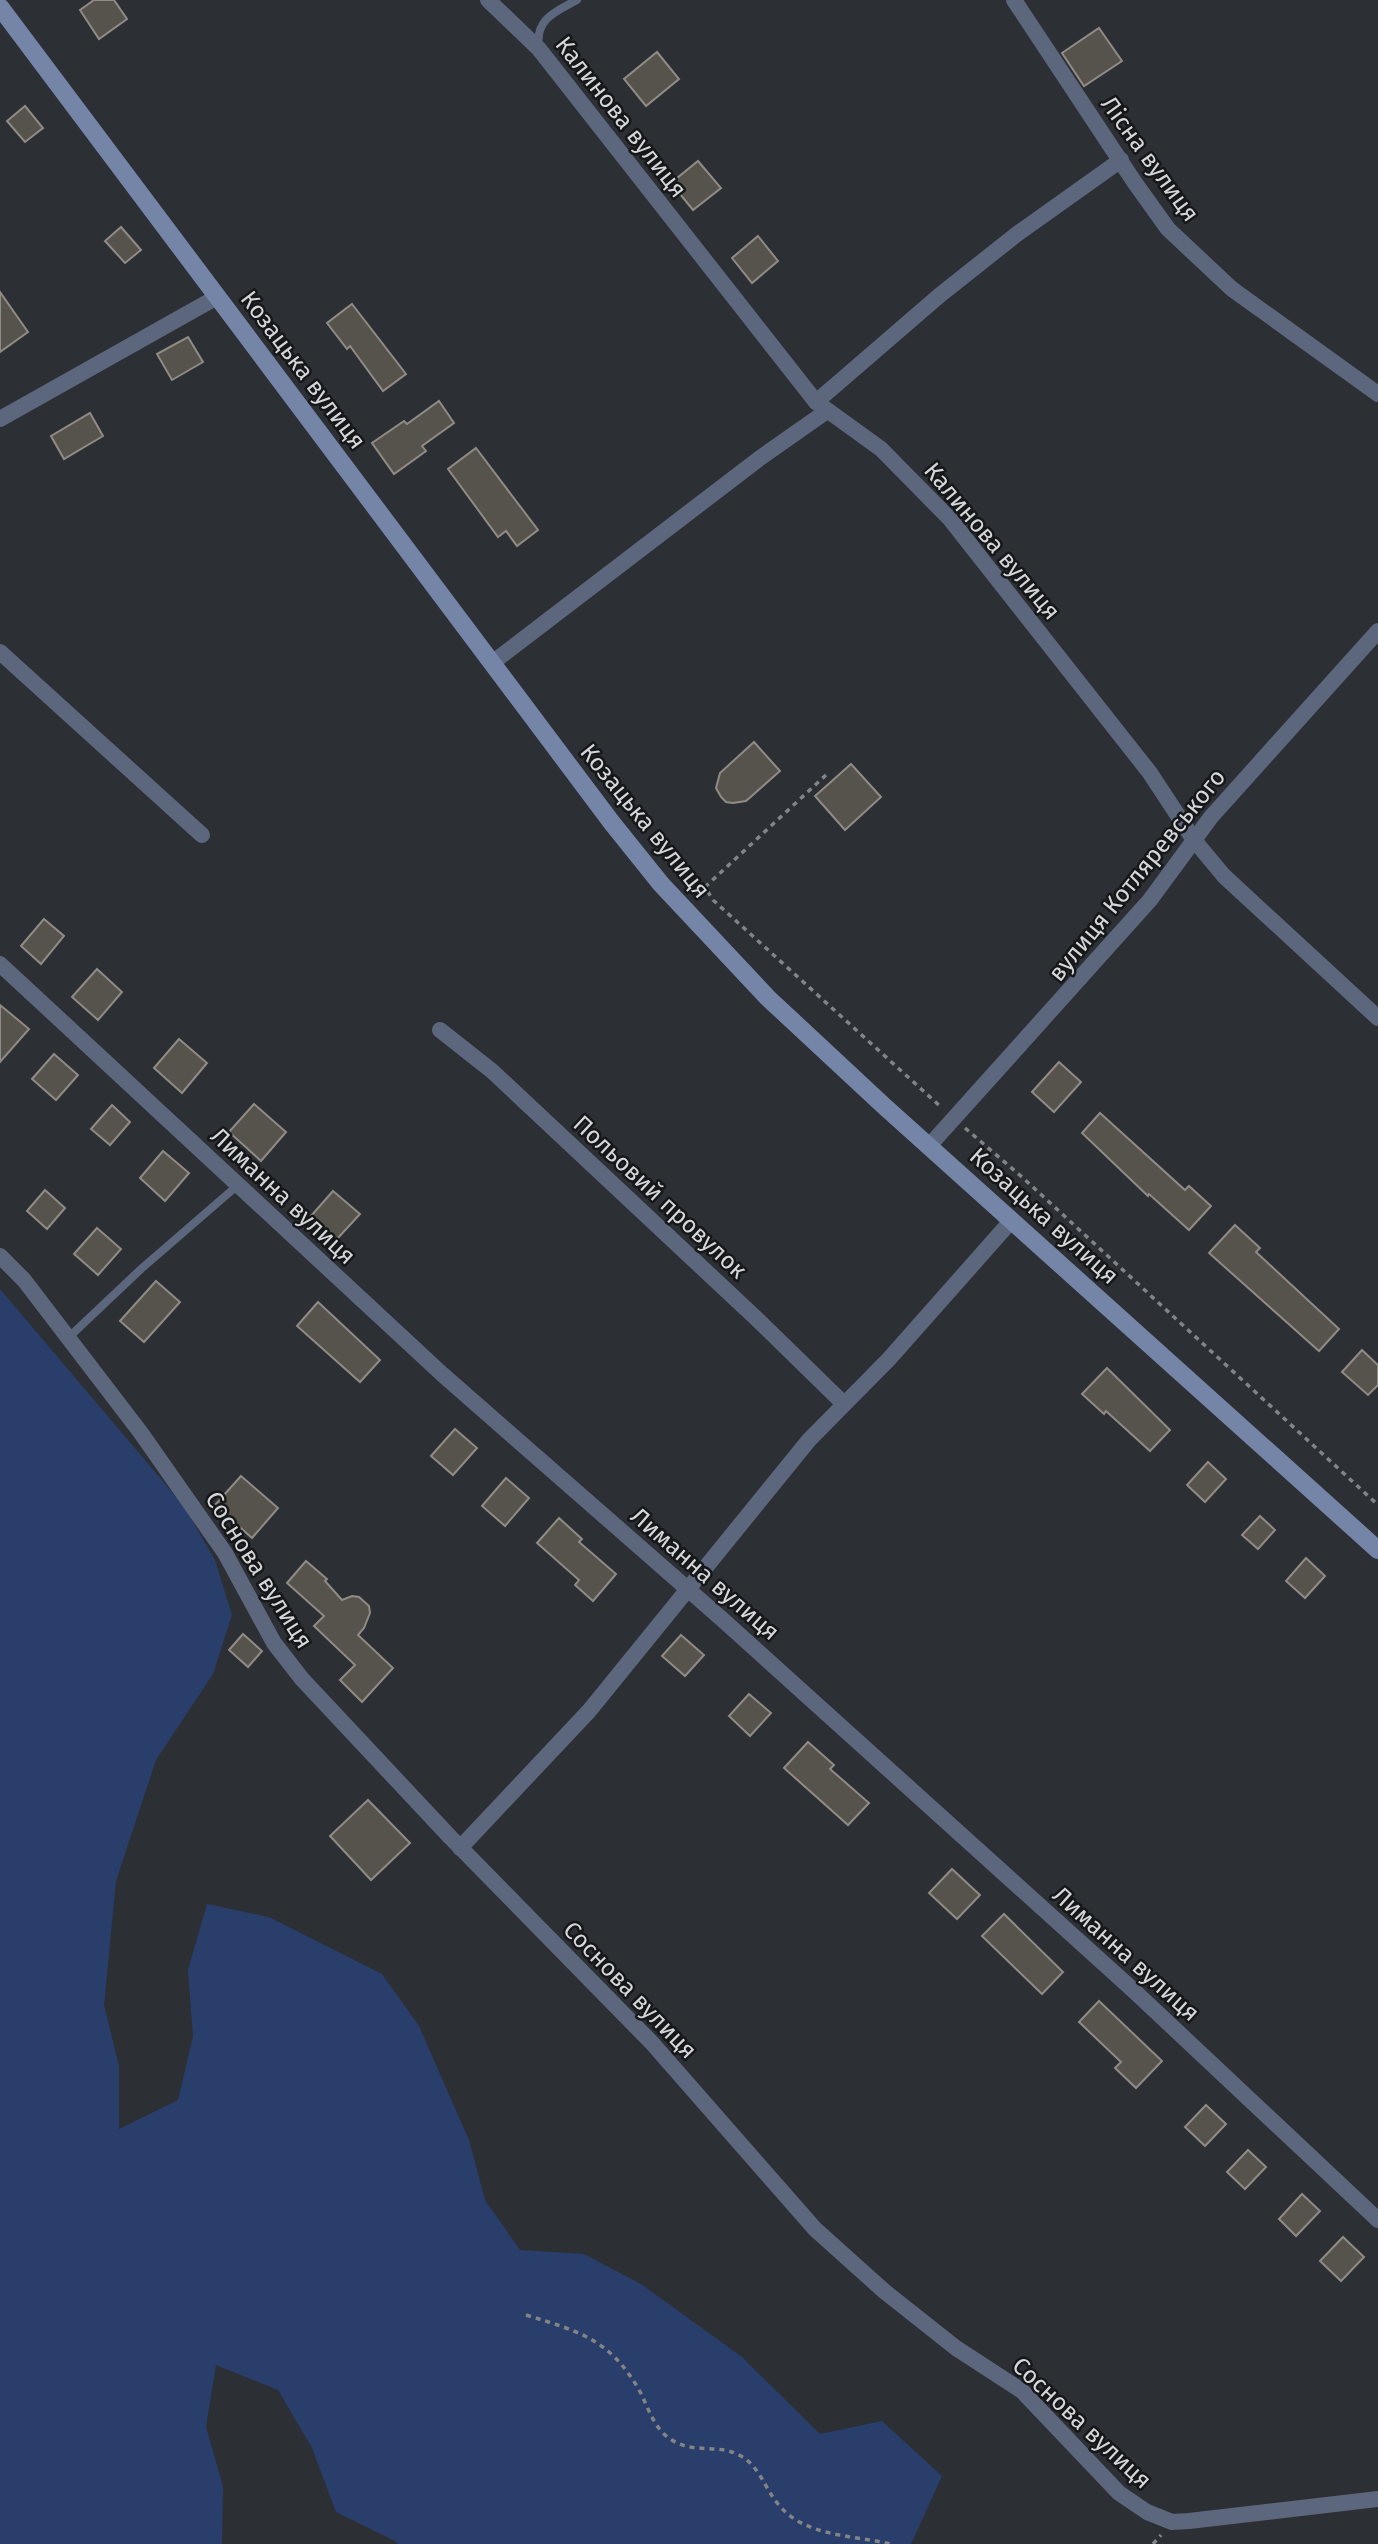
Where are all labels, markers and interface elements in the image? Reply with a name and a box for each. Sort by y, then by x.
street label: Калинова вулиця [549,31,693,203]
street label: Лісна вулиця [1095,91,1205,227]
street label: Козацька вулиця [235,286,371,454]
street label: Калинова вулиця [918,457,1066,625]
street label: Козацька вулиця [574,738,716,904]
street label: вулиця Котляревського [1043,763,1231,987]
street label: Польовий провулок [568,1110,753,1285]
street label: Лиманна вулиця [205,1122,361,1270]
street label: Козацька вулиця [964,1142,1124,1290]
street label: Соснова вулиця [200,1486,318,1654]
street label: Лиманна вулиця [625,1502,785,1646]
street label: Лиманна вулиця [1047,1881,1205,2027]
street label: Соснова вулиця [558,1916,702,2064]
street label: Соснова вулиця [1007,2352,1157,2494]

